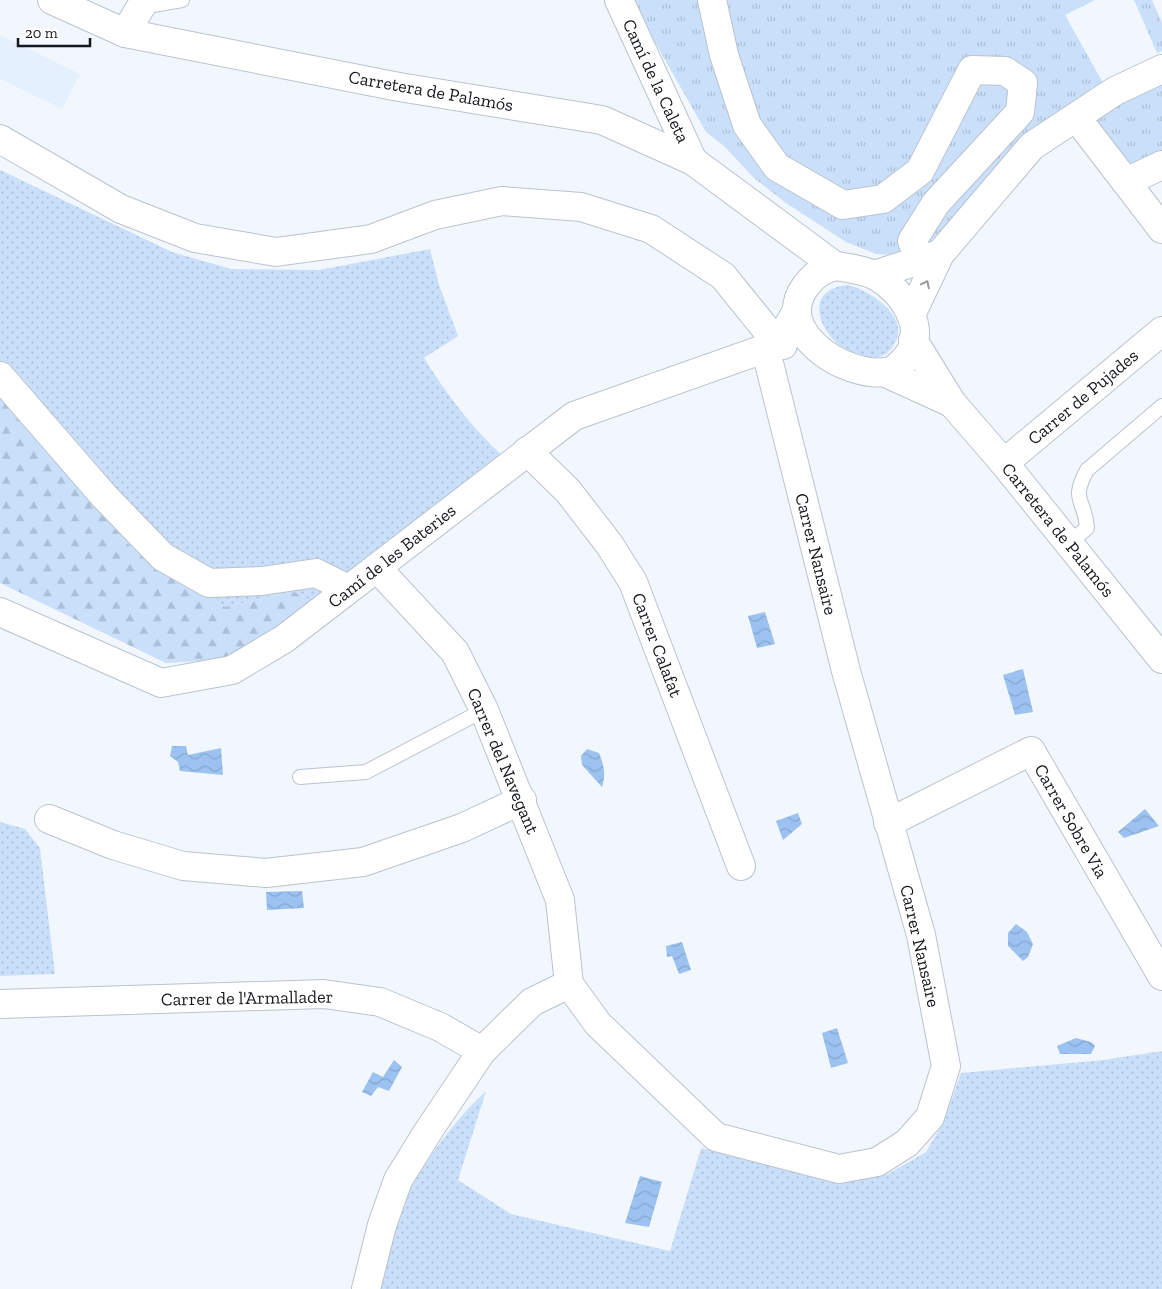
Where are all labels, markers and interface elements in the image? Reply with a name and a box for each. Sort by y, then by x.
scale bar [18,15,90,47]
street label: Camí de la Caleta [618,16,694,147]
text: 20 m [25,24,58,42]
street label: Carretera de Palamós [347,66,515,116]
one-way arrow [919,281,929,290]
street label: Carrer de Pujades [1023,344,1143,450]
street label: Carretera de Palamós [997,458,1119,602]
street label: Carrer Nansaire [790,491,842,617]
street label: Camí de les Bateries [324,499,460,613]
street label: Carrer Calafat [627,590,687,701]
street label: Carrer del Navegant [462,685,544,838]
street label: Carrer Sobre Via [1029,760,1113,882]
street label: Carrer Nansaire [895,883,945,1009]
street label: Carrer de l'Armallader [161,985,333,1011]

